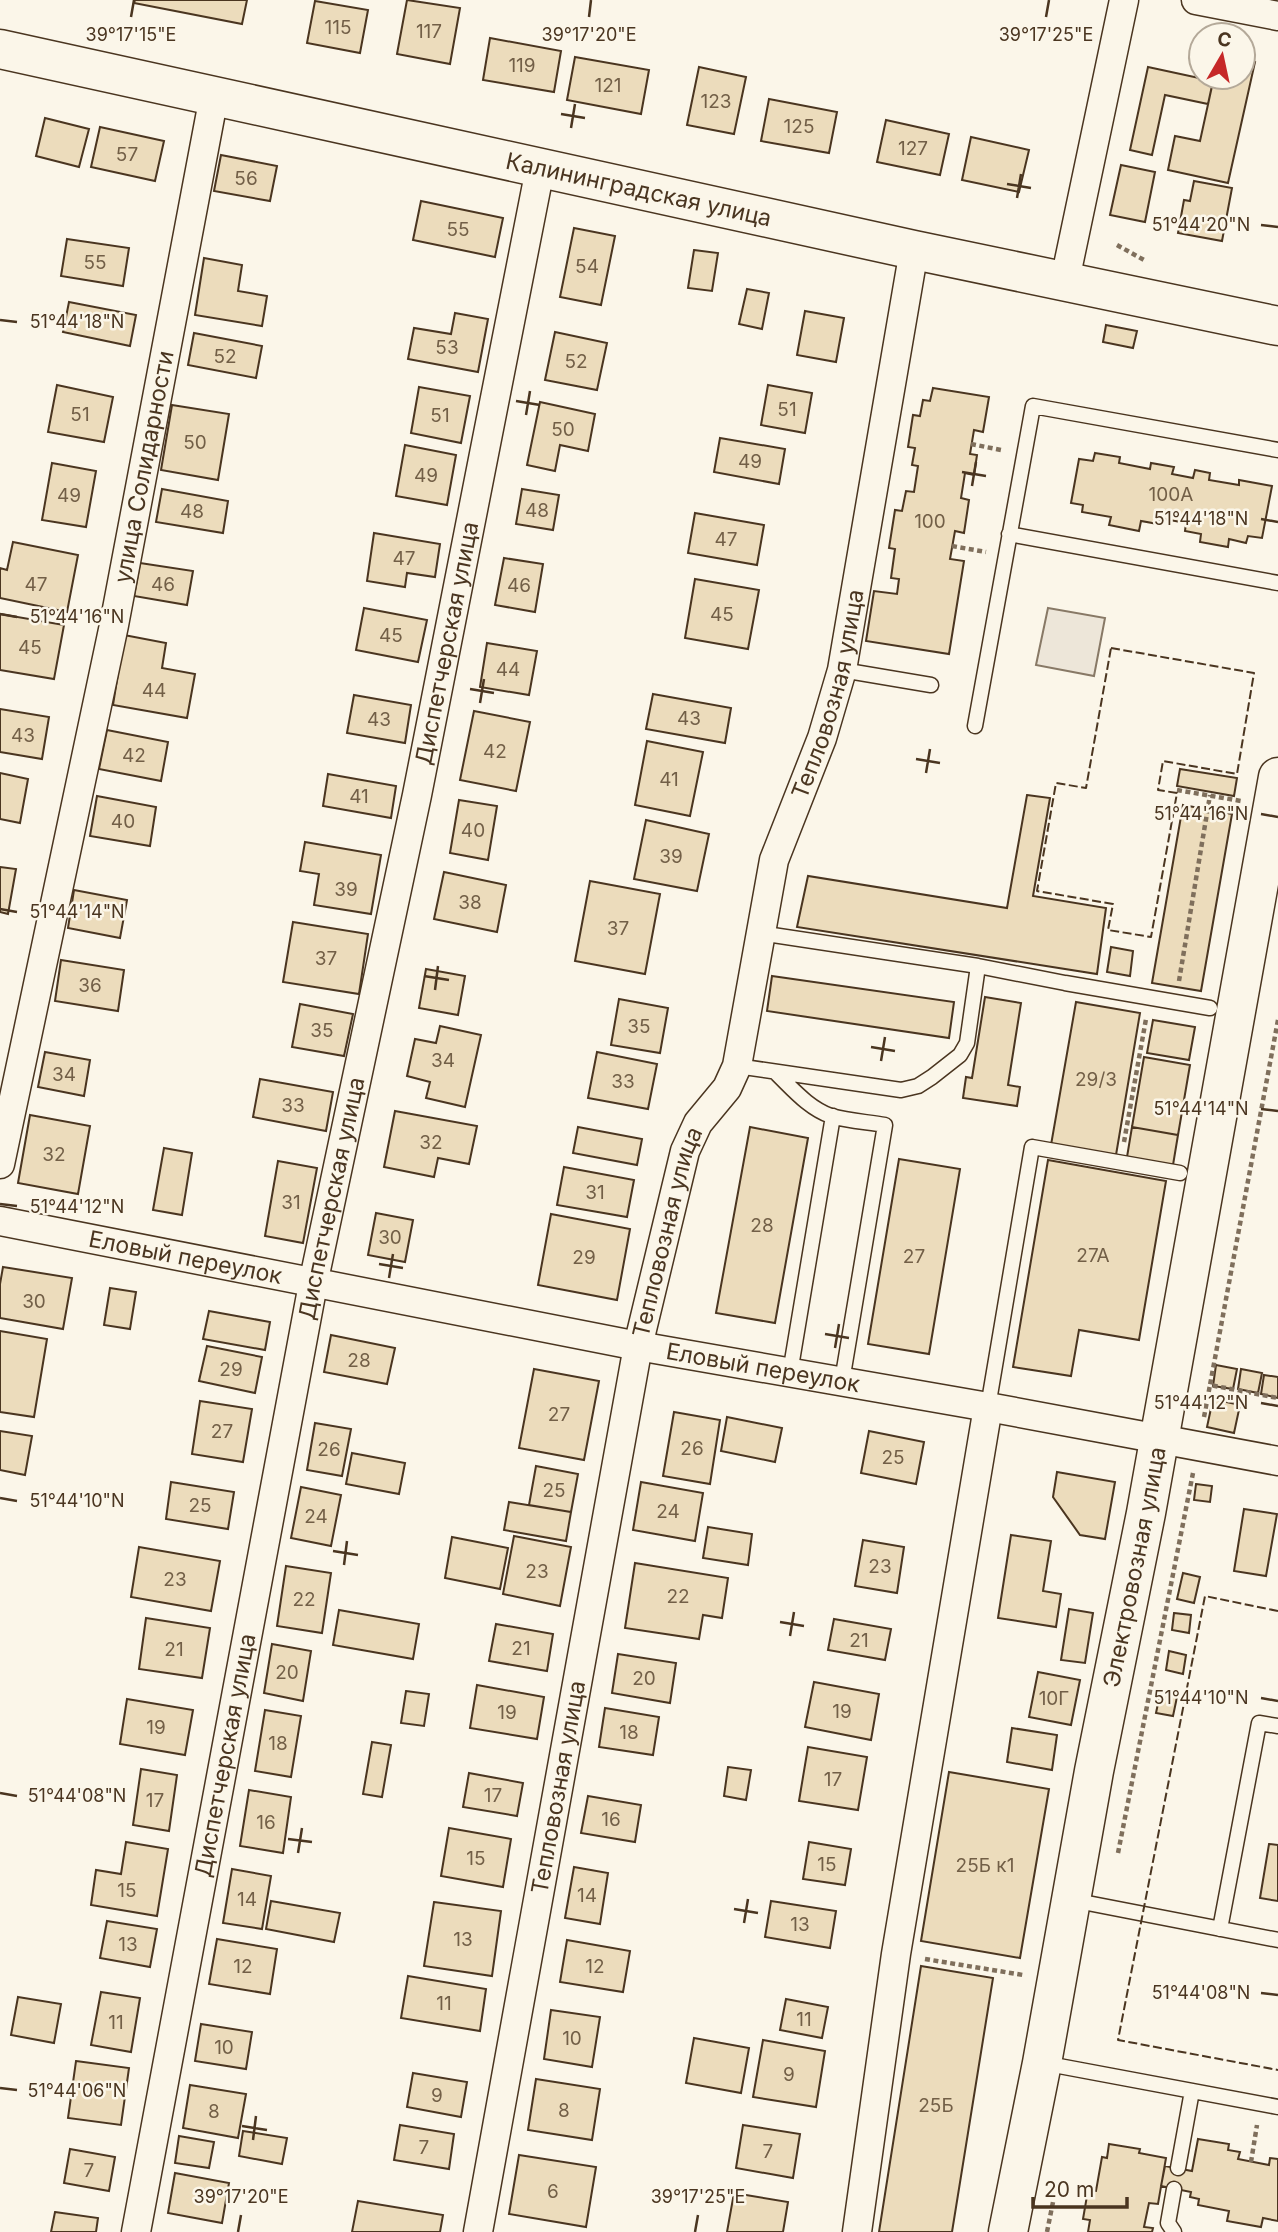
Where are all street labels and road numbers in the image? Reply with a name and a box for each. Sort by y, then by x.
street label: Калининградская улица [503,147,774,232]
street label: улица Солидарности [108,348,180,585]
street label: Диспетчерская улица [409,519,484,767]
street label: Тепловозная улица [786,587,870,803]
street label: Диспетчерская улица [293,1074,371,1322]
street label: Тепловозная улица [627,1122,708,1340]
street label: Еловый переулок [86,1225,285,1290]
street label: Еловый переулок [664,1337,863,1399]
street label: Электровозная улица [1097,1445,1172,1690]
street label: Диспетчерская улица [189,1631,261,1879]
street label: Тепловозная улица [525,1678,591,1896]

